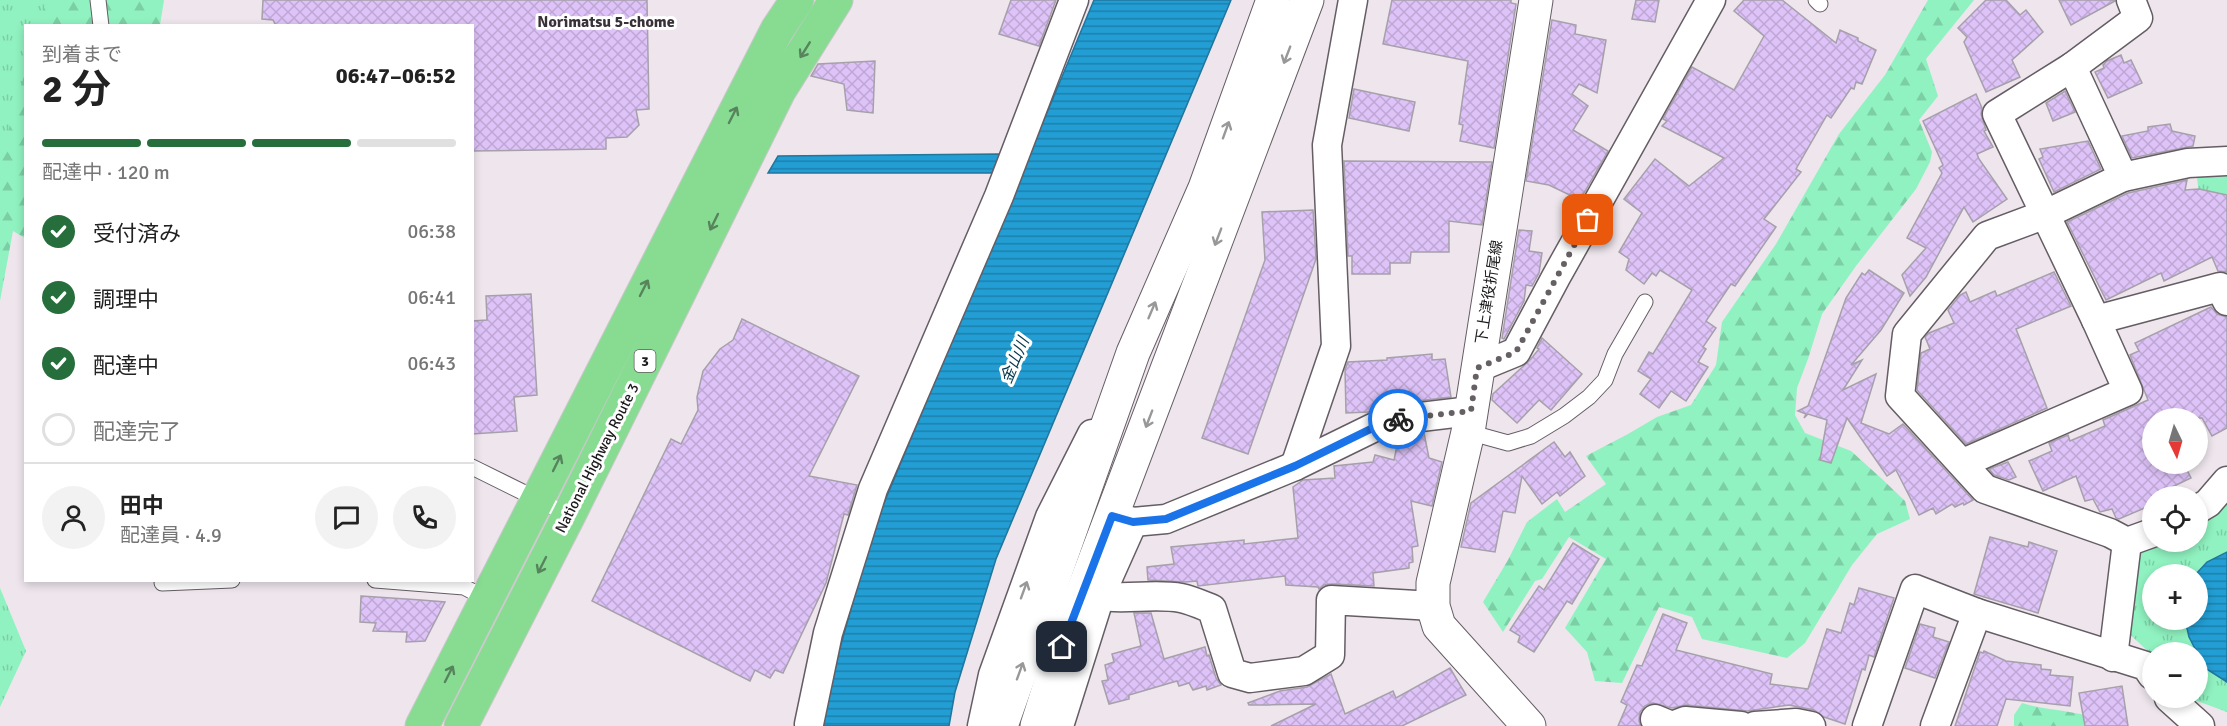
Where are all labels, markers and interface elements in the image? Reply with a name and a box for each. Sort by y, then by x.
district label: Norimatsu 5-chome [537,12,675,32]
one-way arrow [798,41,811,58]
text: 到着まで [42,42,122,67]
one-way arrow [1281,45,1292,64]
text: 06:47–06:52 [336,62,456,89]
text: 2 分 [42,65,111,113]
one-way arrow [727,107,739,124]
one-way arrow [1221,121,1232,140]
text: 配達中 · 120 m [42,160,170,185]
pin [1562,194,1613,245]
icon: bag [1571,203,1604,236]
one-way arrow [708,213,720,230]
icon: check [42,215,75,248]
text: 06:38 [407,219,456,244]
text: 受付済み [93,220,181,247]
one-way arrow [1212,227,1223,246]
street label: 下上津役折尾線 [1472,239,1506,345]
one-way arrow [638,280,650,298]
icon: check [42,281,75,314]
text: 06:41 [407,285,456,310]
text: 調理中 [93,286,159,313]
one-way arrow [1147,301,1158,320]
water label: 金山川 [996,333,1034,386]
icon: check [42,347,75,380]
road number: 3 [634,350,656,372]
text: 06:43 [407,351,456,376]
text: 配達中 [93,352,159,379]
street label: National Highway Route 3 [551,380,643,536]
courier [1368,389,1428,449]
icon: bike [1382,403,1415,436]
north arrow [2142,408,2208,474]
map controls [2142,408,2208,708]
one-way arrow [1142,410,1153,428]
text: 配達完了 [93,418,181,445]
one-way arrow [552,455,563,473]
button: person [42,486,105,549]
button: chat [315,486,378,549]
button: phone [393,486,456,549]
button: locate [2142,486,2208,552]
text: 田中 [120,492,164,519]
text: 配達員 · 4.9 [120,523,222,548]
one-way arrow [536,556,547,574]
button: + [2142,564,2208,630]
one-way arrow [1019,581,1030,600]
pin [1036,621,1087,672]
icon: home [1045,630,1078,663]
button: − [2142,642,2208,708]
one-way arrow [1016,662,1027,680]
one-way arrow [443,666,455,683]

